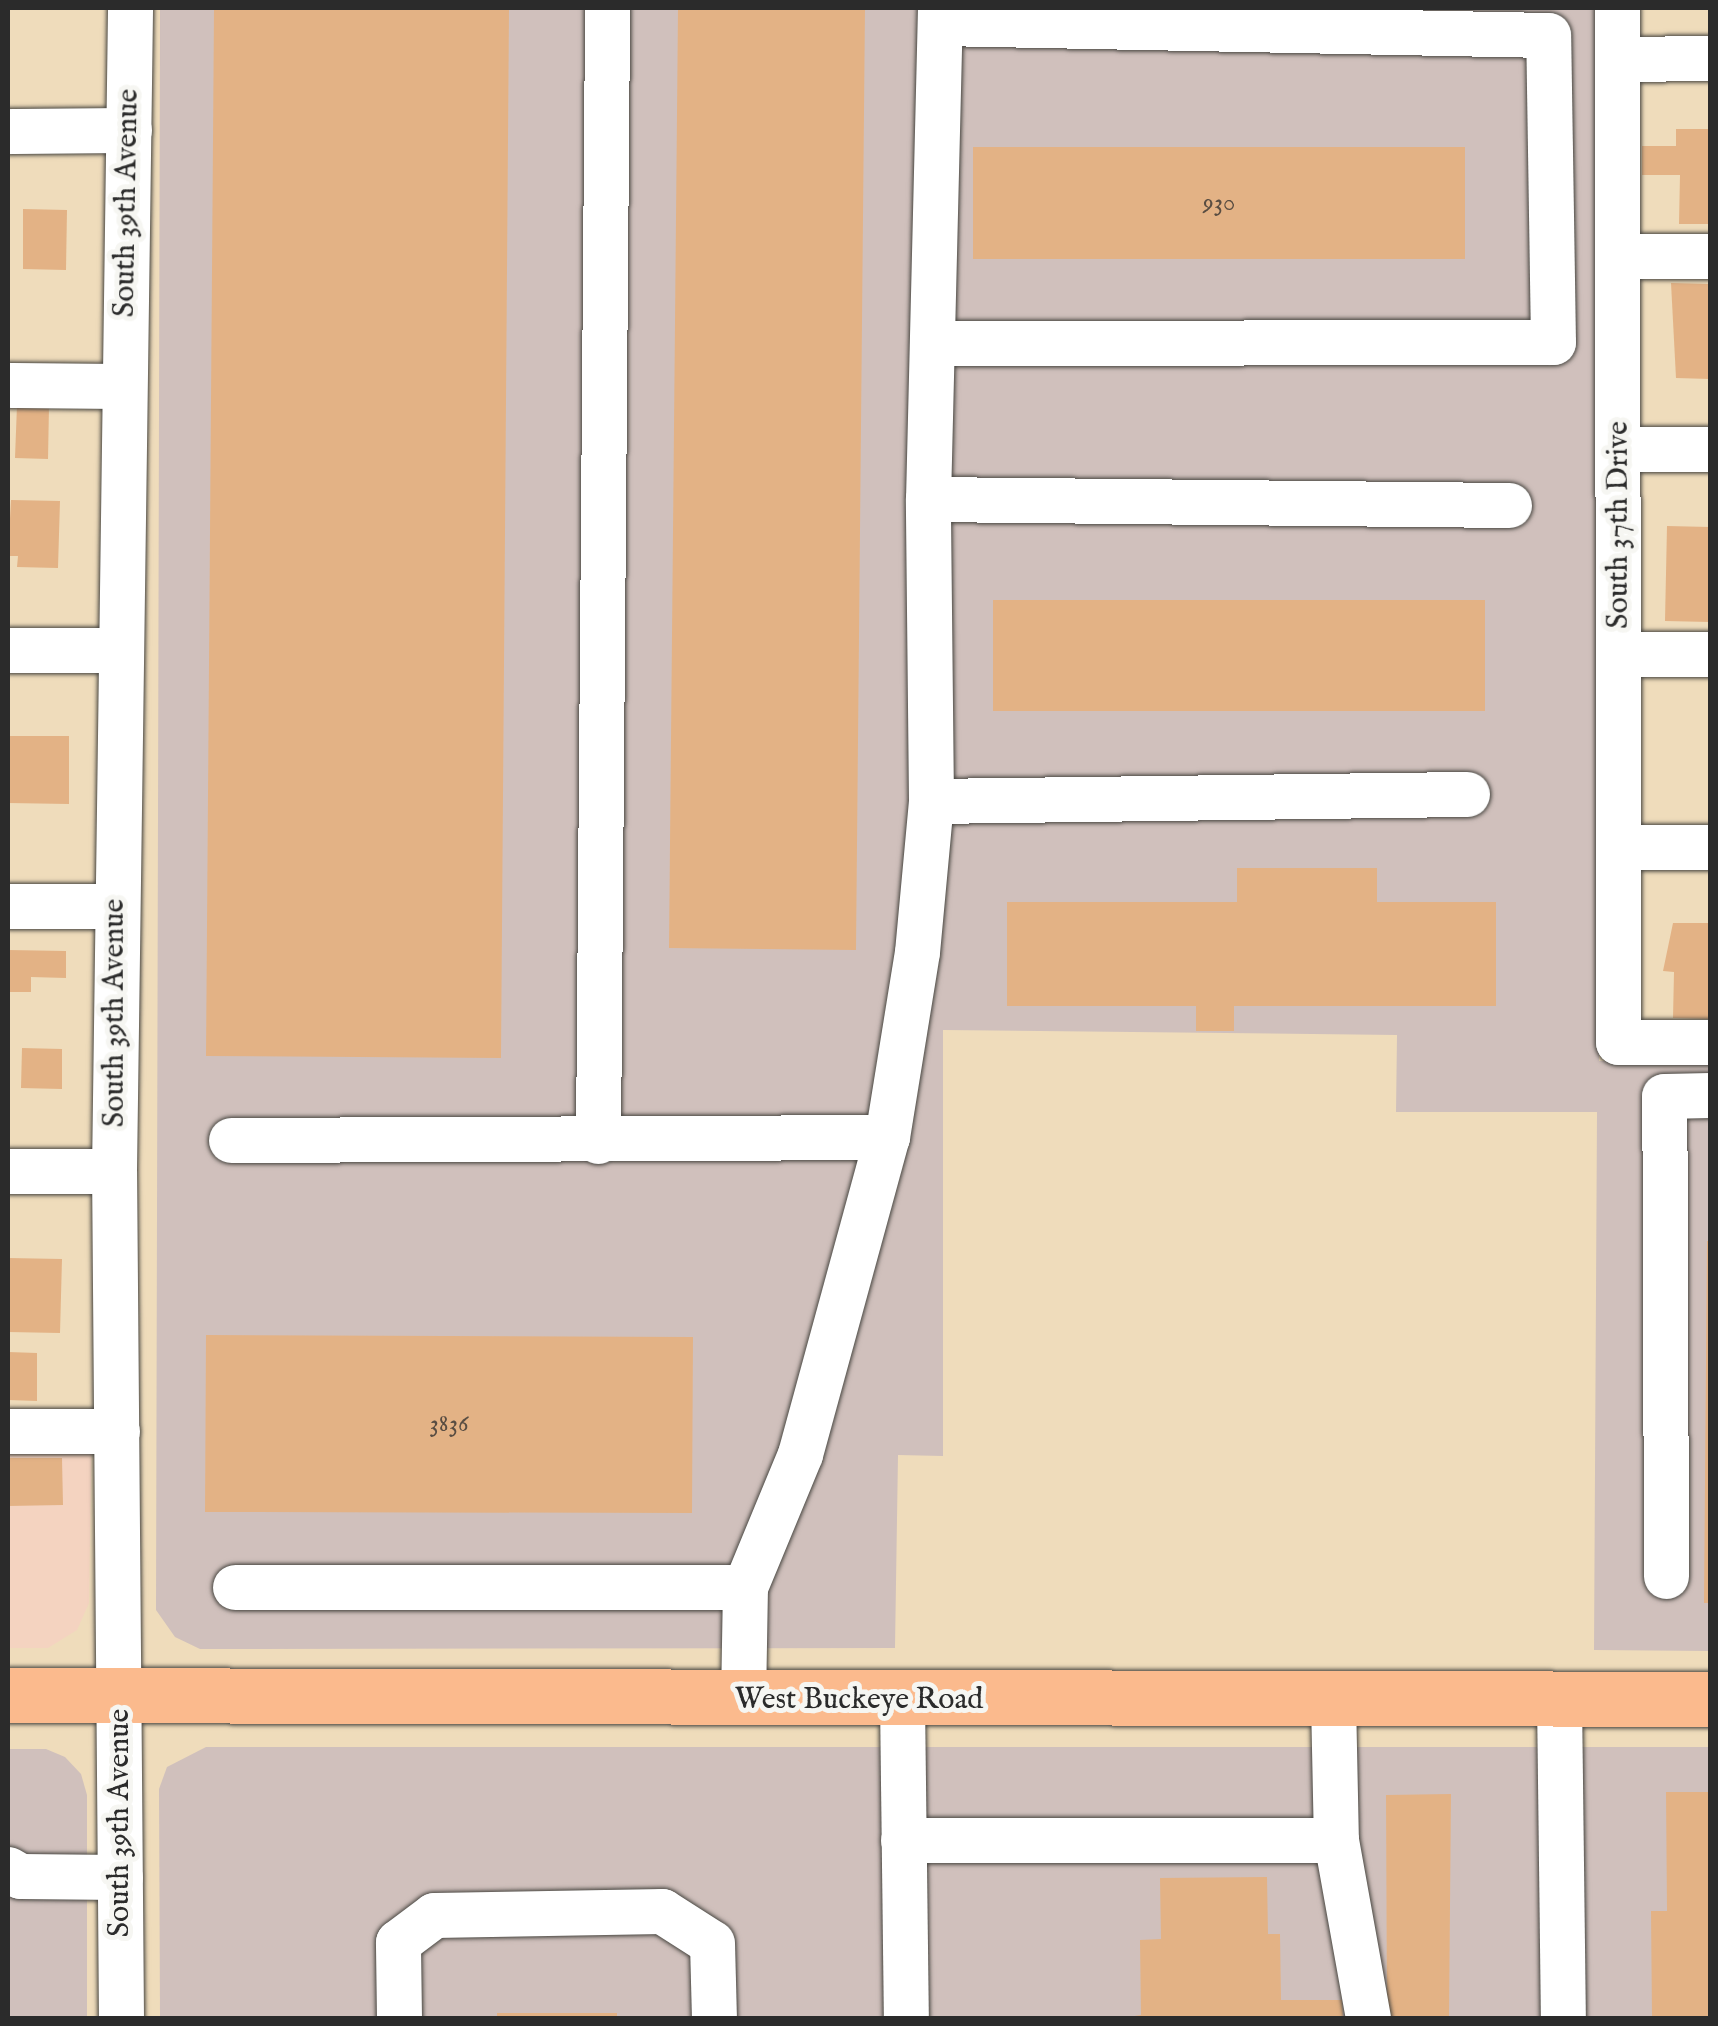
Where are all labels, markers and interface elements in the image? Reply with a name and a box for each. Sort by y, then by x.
street label: South 39th Avenue [107,88,147,318]
house number: 930 [1203,188,1235,218]
street label: South 37th Drive [1601,421,1637,629]
street label: South 39th Avenue [97,899,133,1127]
house number: 3836 [429,1409,469,1439]
street label: West Buckeye Road [735,1682,983,1718]
street label: South 39th Avenue [102,1709,138,1937]

